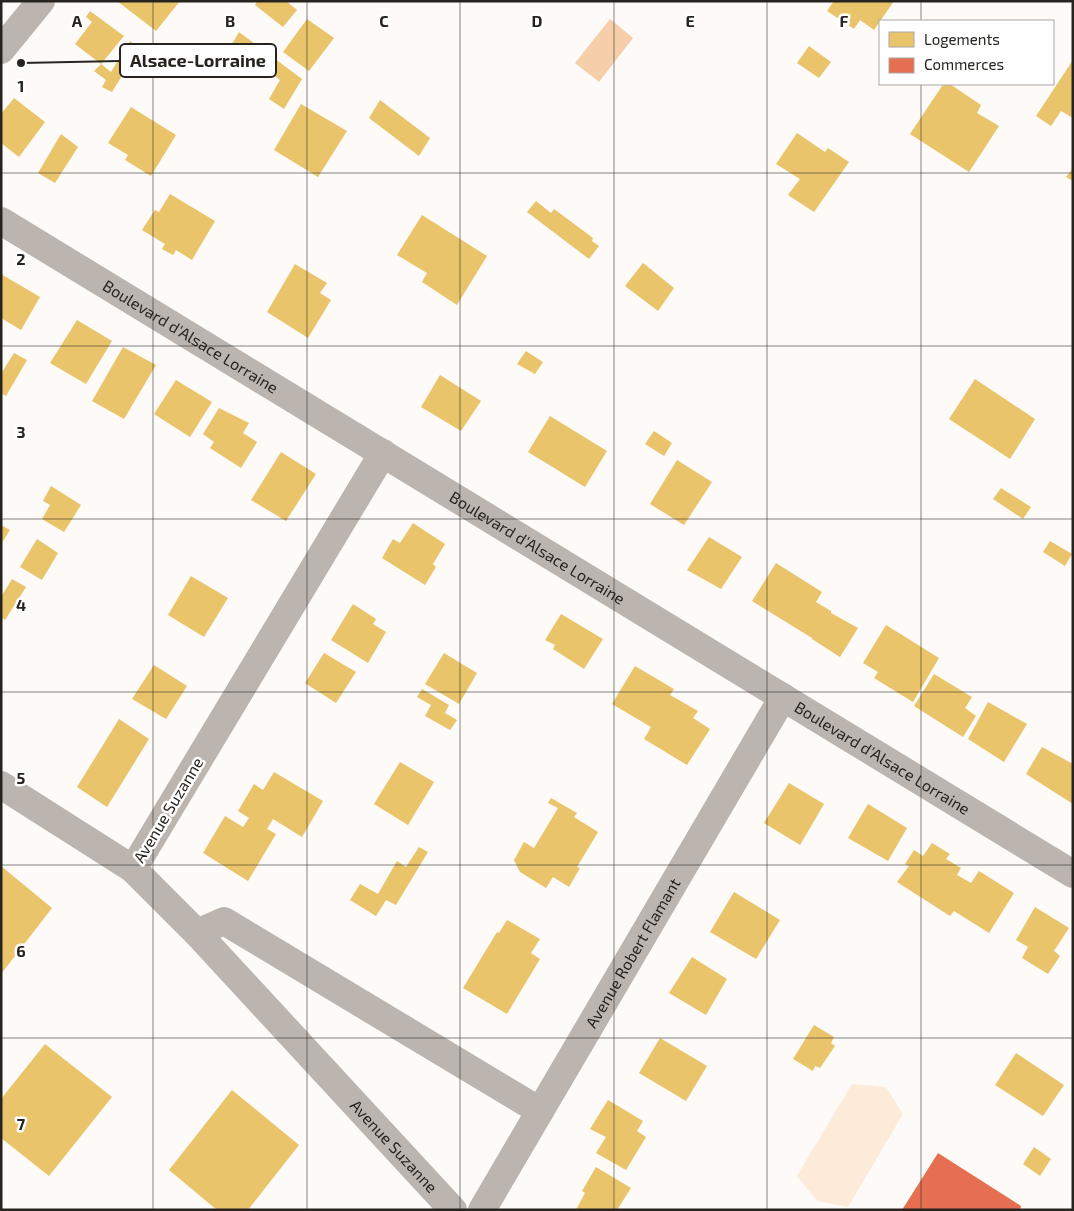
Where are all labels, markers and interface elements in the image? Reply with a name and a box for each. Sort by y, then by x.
text: A [72,11,83,30]
text: B [225,11,235,30]
text: C [379,11,389,30]
text: D [532,11,543,30]
text: E [685,11,695,30]
text: F [840,11,849,30]
legend [879,20,1054,85]
text: Logements [924,30,1000,48]
callout: Alsace-Lorraine [120,44,276,77]
text: Alsace-Lorraine [130,49,266,71]
text: Commerces [924,55,1004,73]
text: 1 [18,76,24,95]
text: 2 [16,249,26,268]
street label: Boulevard d'Alsace Lorraine [100,275,282,397]
text: 3 [16,422,26,441]
street label: Boulevard d'Alsace Lorraine [446,487,629,608]
text: 4 [16,595,26,614]
street label: Boulevard d'Alsace Lorraine [791,697,974,818]
street label: Avenue Suzanne [129,754,206,866]
text: 5 [17,768,26,787]
street label: Avenue Robert Flamant [581,874,684,1031]
text: 6 [16,941,26,960]
street label: Avenue Suzanne [347,1095,442,1196]
text: 7 [17,1114,26,1133]

